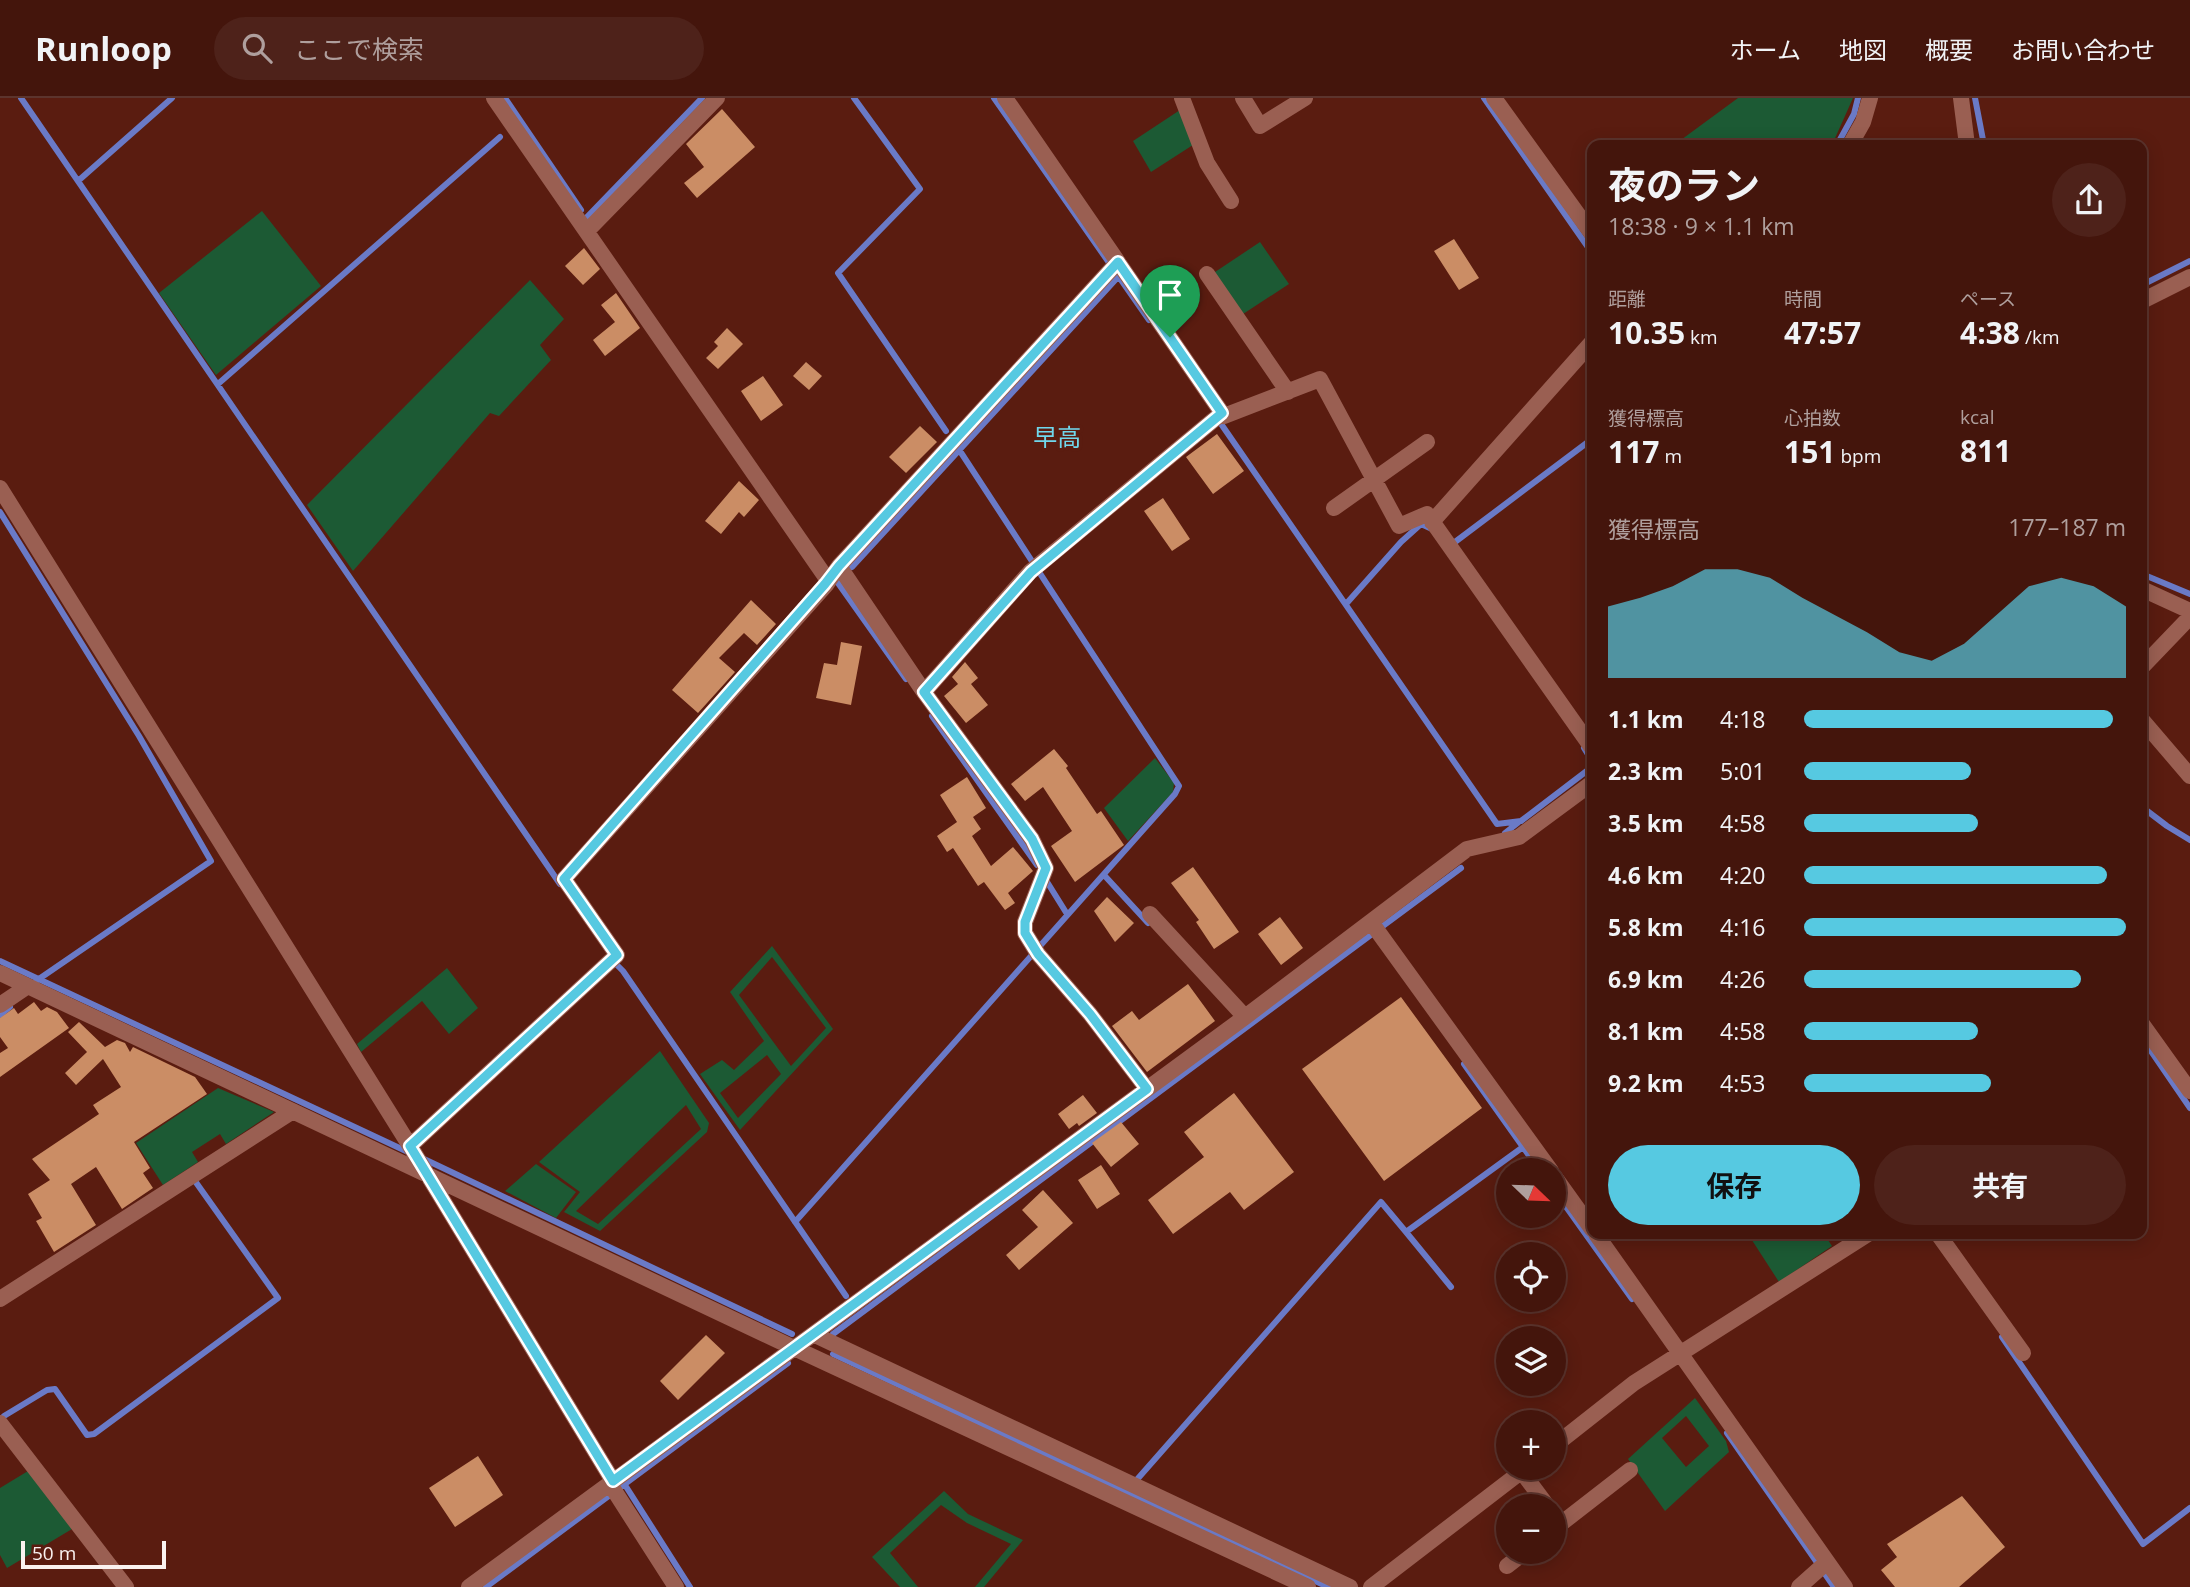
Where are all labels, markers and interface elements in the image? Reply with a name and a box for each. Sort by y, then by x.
search box [214,17,704,80]
text: Runloop [35,26,172,71]
icon: search [238,29,276,67]
text: ここで検索 [294,31,424,67]
text: ホーム [1730,33,1801,66]
text: 地図 [1839,33,1887,66]
text: 概要 [1925,33,1973,66]
text: お問い合わせ [2011,33,2155,66]
text: 夜のラン [1608,158,1760,210]
button: share [2052,163,2126,237]
text: 18:38 · 9 × 1.1 km [1608,210,1795,242]
pin [1140,265,1200,337]
icon: arrive [1151,276,1189,314]
text: 距離 [1608,286,1646,312]
text: 時間 [1784,286,1822,312]
text: ペース [1960,286,2016,312]
text: 10.35 [1608,312,1685,353]
text: 47:57 [1784,312,1861,353]
text: 4:38 [1960,312,2020,353]
text: km [1685,324,1718,350]
text: /km [2020,324,2060,350]
text: kcal [1960,404,1994,430]
text: 獲得標高 [1608,405,1684,431]
text: 心拍数 [1784,405,1841,431]
district label: 早高 [1033,420,1081,453]
text: 811 [1960,430,2011,471]
text: 117 [1608,431,1659,472]
text: 151 [1784,431,1835,472]
text: m [1659,443,1682,469]
text: bpm [1835,443,1881,469]
text: 177–187 m [2008,511,2126,543]
text: 獲得標高 [1608,513,1700,545]
text: 1.1 km [1608,703,1684,735]
text: 4:18 [1720,703,1766,735]
text: 2.3 km [1608,755,1684,787]
text: 5:01 [1720,755,1766,787]
text: 3.5 km [1608,807,1684,839]
text: 4:58 [1720,807,1766,839]
text: 4.6 km [1608,859,1684,891]
text: 4:20 [1720,859,1766,891]
text: 5.8 km [1608,911,1684,943]
text: 4:16 [1720,911,1766,943]
text: 6.9 km [1608,963,1684,995]
text: 4:26 [1720,963,1766,995]
text: 8.1 km [1608,1015,1684,1047]
text: 4:58 [1720,1015,1766,1047]
text: 9.2 km [1608,1067,1684,1099]
text: 4:53 [1720,1067,1766,1099]
button: 保存 [1608,1145,1860,1225]
button: 共有 [1874,1145,2126,1225]
north arrow [1496,1158,1566,1228]
map controls [1496,1158,1566,1564]
button: locate [1496,1242,1566,1312]
button: layers [1496,1326,1566,1396]
button: + [1496,1410,1566,1480]
button: − [1496,1494,1566,1564]
scale bar [21,1538,166,1570]
text: 50 m [32,1540,76,1566]

